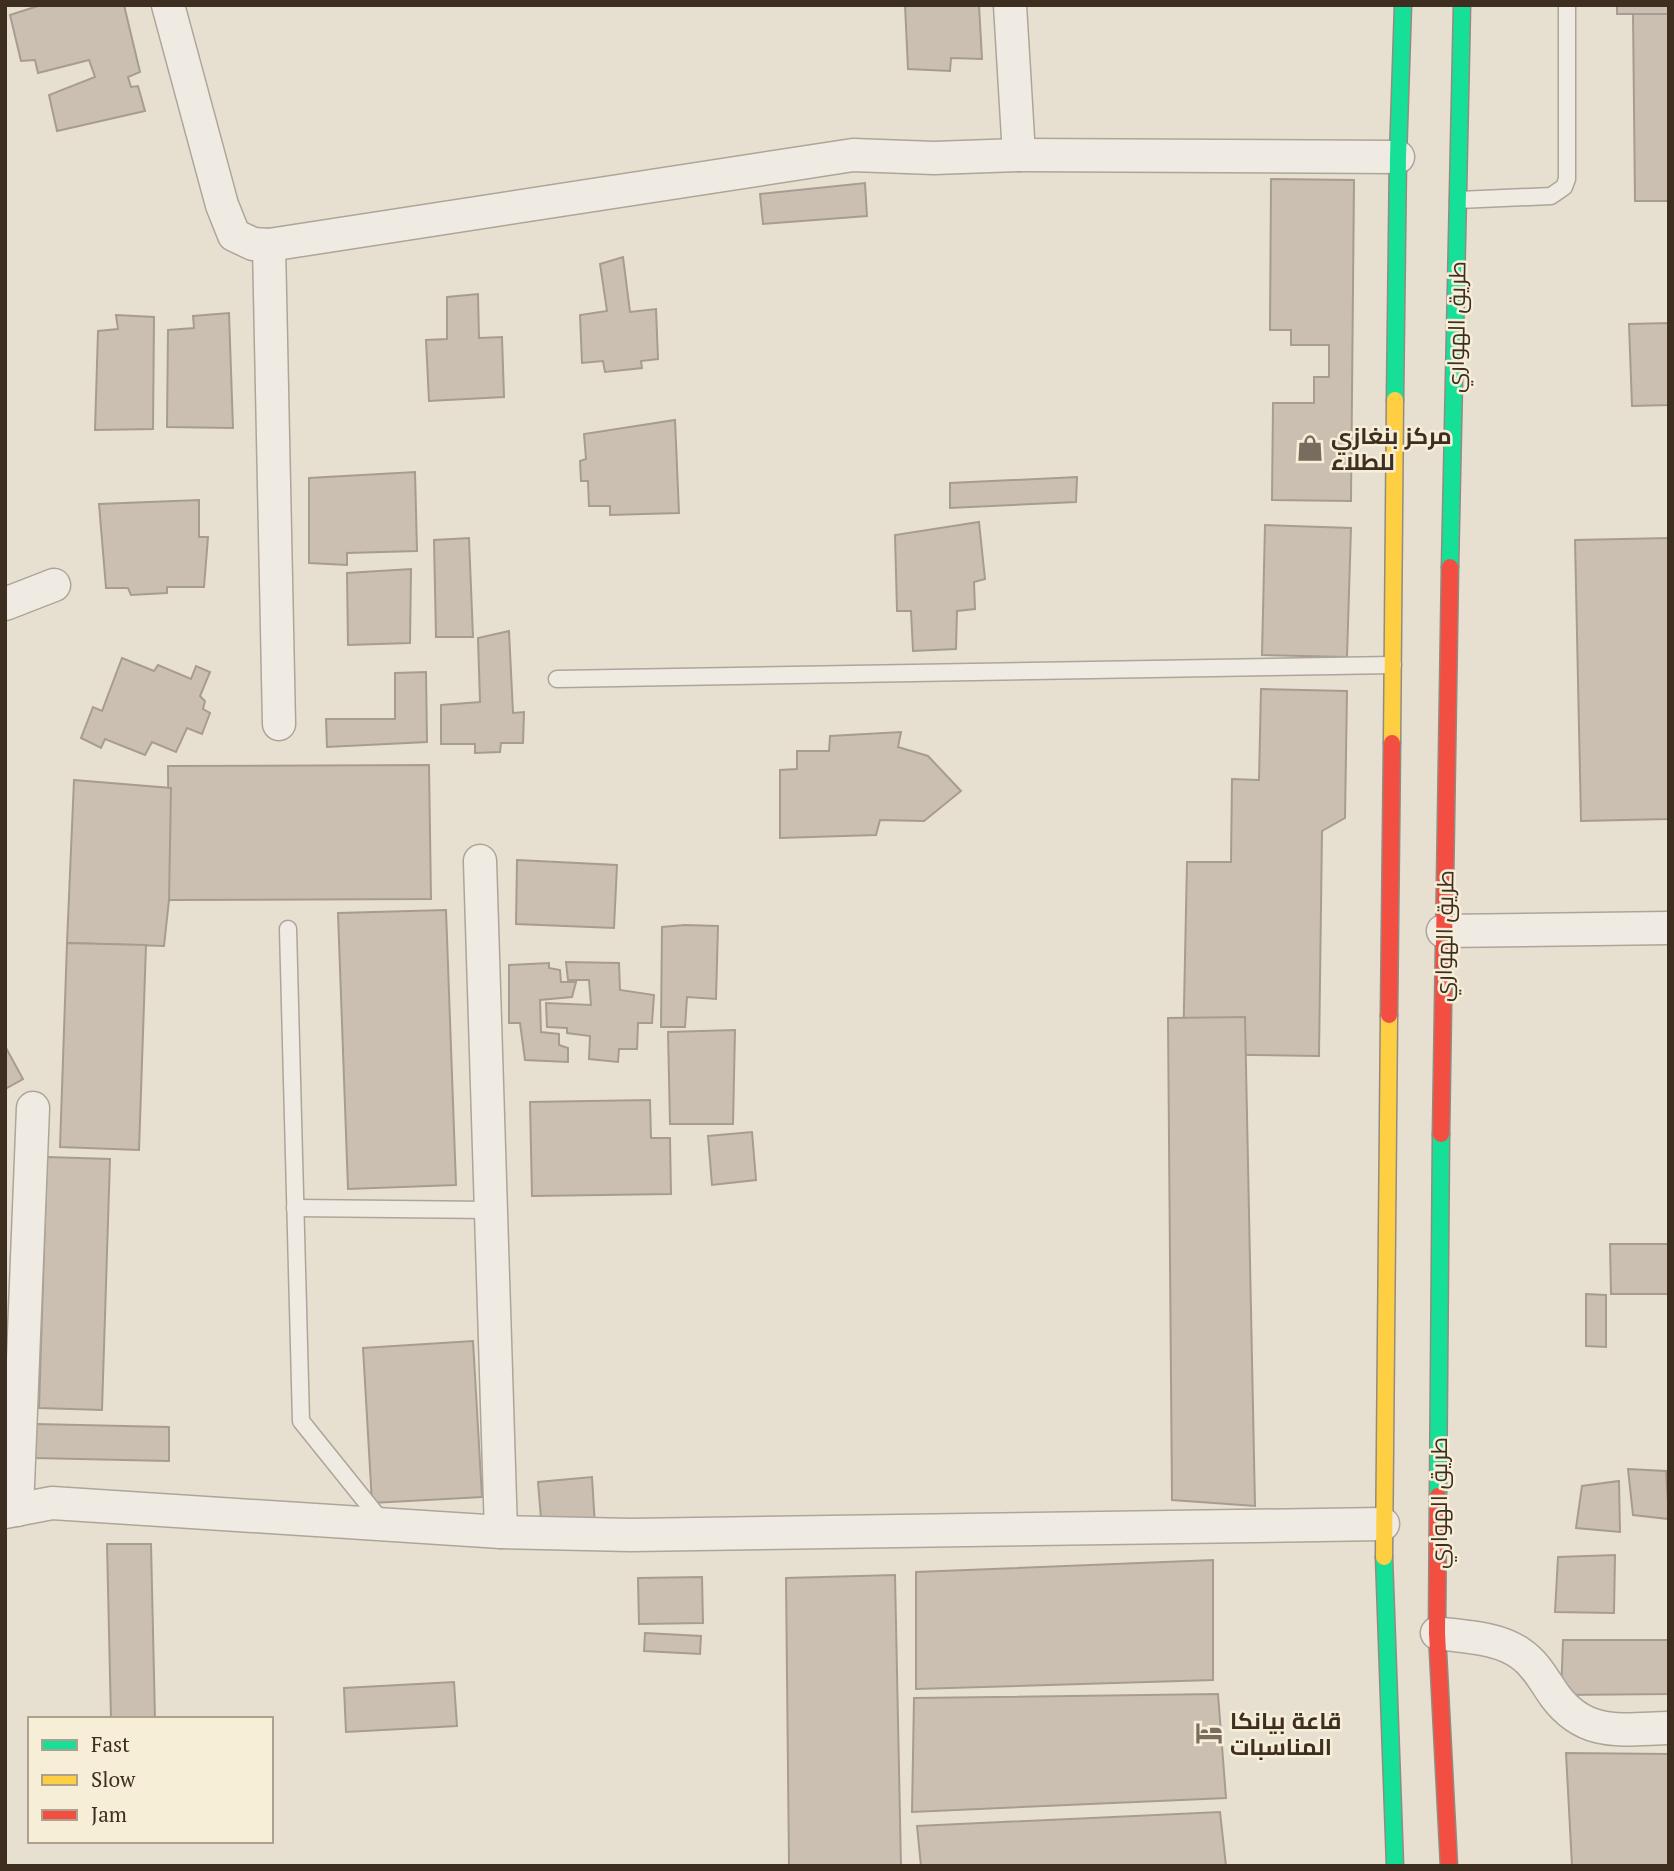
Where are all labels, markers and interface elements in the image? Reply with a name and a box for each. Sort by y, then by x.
street label: طريق الهواري [1439,261,1476,393]
place label: مركز بنغازي للطلاء [1331,420,1452,477]
shop icon: مركز بنغازي للطلاء [1295,433,1325,463]
street label: طريق الهواري [1427,870,1464,1002]
street label: طريق الهواري [1423,1437,1457,1569]
place label: قاعة بيانكا المناسبات [1230,1705,1341,1762]
legend [28,1717,273,1843]
hotel icon: قاعة بيانكا المناسبات [1194,1718,1224,1748]
text: Fast [91,1730,130,1758]
text: Slow [91,1765,136,1793]
text: Jam [91,1800,127,1828]

